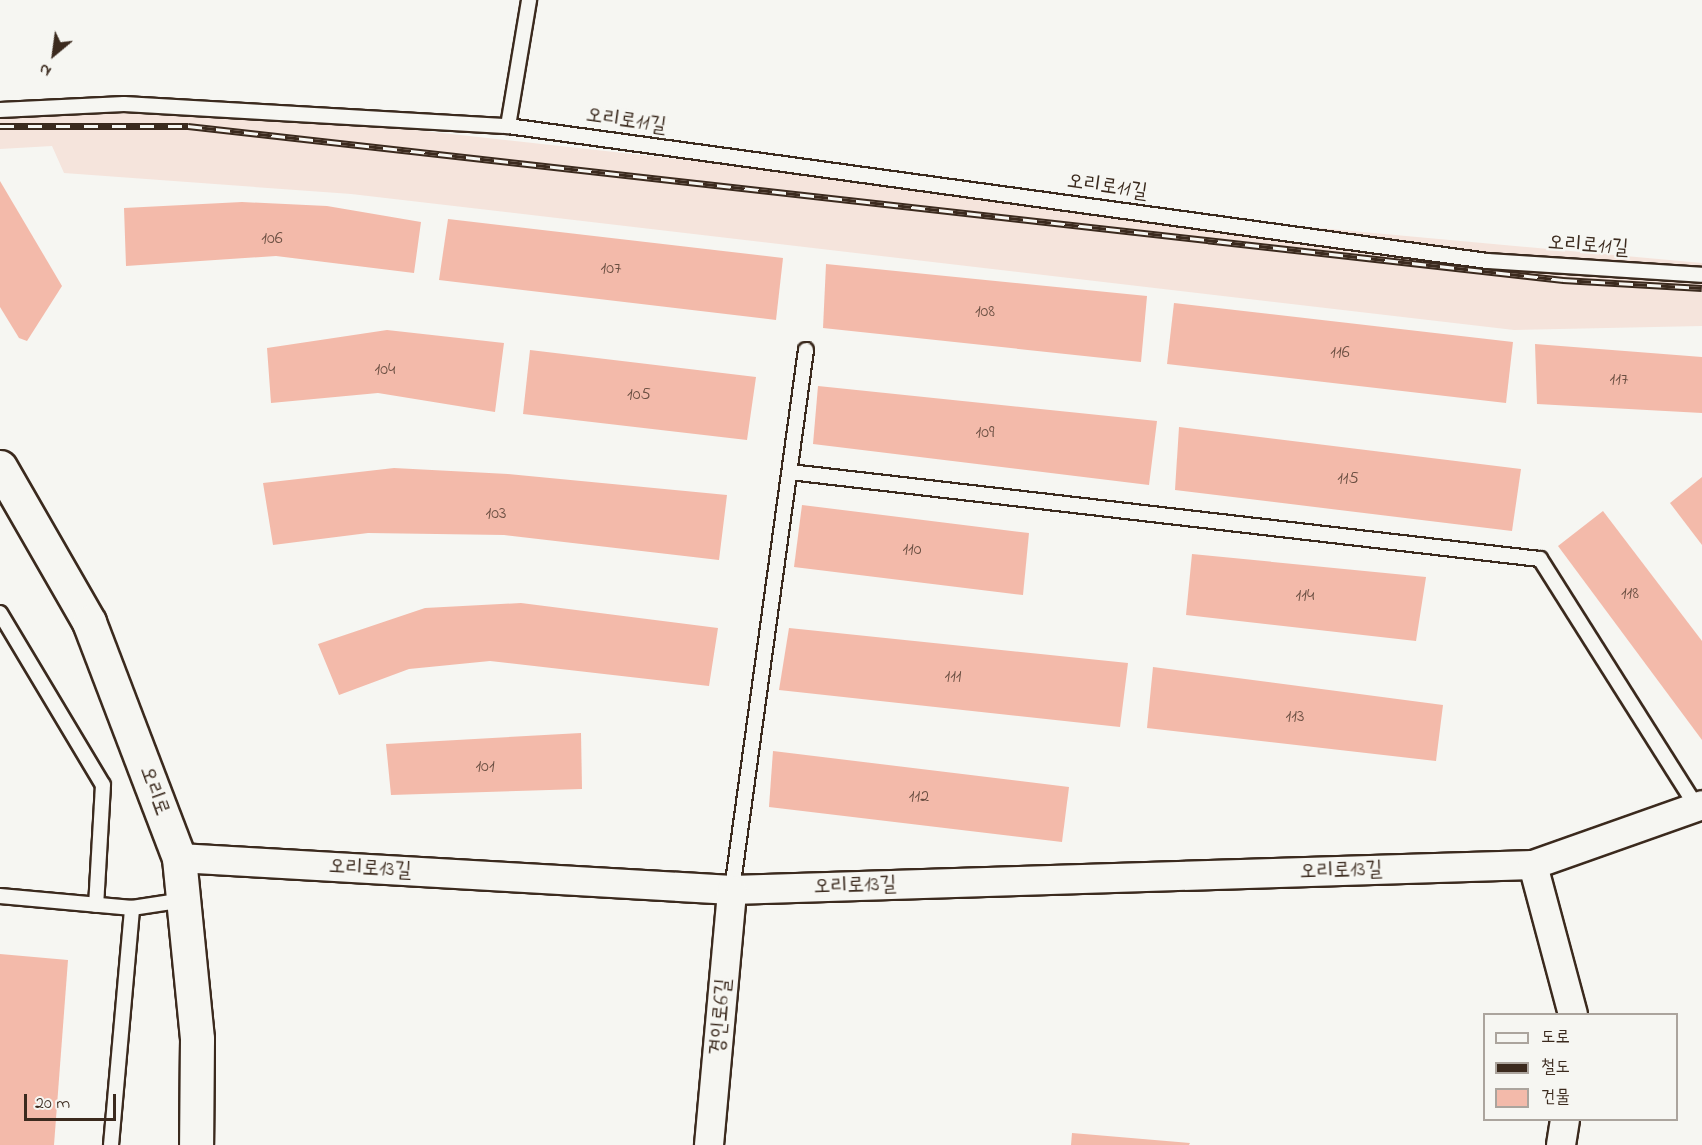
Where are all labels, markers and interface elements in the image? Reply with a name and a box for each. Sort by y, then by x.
north arrow [24,24,84,84]
text: N [35,57,56,83]
street label: 오리로11길 [584,103,668,139]
street label: 오리로11길 [1065,169,1149,205]
house number: 106 [261,228,283,250]
street label: 오리로11길 [1547,231,1629,261]
house number: 107 [601,258,621,280]
house number: 108 [975,301,995,323]
house number: 116 [1330,342,1350,364]
house number: 104 [375,359,395,381]
house number: 117 [1610,369,1628,391]
house number: 105 [627,384,651,406]
house number: 109 [976,422,994,444]
house number: 115 [1337,468,1359,490]
house number: 103 [486,503,506,525]
house number: 110 [902,539,922,561]
house number: 118 [1621,583,1639,605]
house number: 114 [1296,585,1314,607]
house number: 111 [944,666,962,688]
house number: 113 [1286,706,1304,728]
house number: 101 [475,756,495,778]
street label: 오리로 [133,763,175,819]
house number: 112 [909,786,929,808]
street label: 오리로13길 [328,854,412,884]
street label: 오리로13길 [1299,857,1383,885]
street label: 오리로13길 [813,872,897,900]
street label: 경인로6길 [705,978,737,1056]
legend [1483,1013,1678,1121]
text: 도로 [1541,1025,1570,1051]
text: 철도 [1541,1055,1570,1081]
scale bar [27,1082,118,1120]
text: 건물 [1541,1085,1570,1111]
text: 20 m [35,1091,70,1117]

